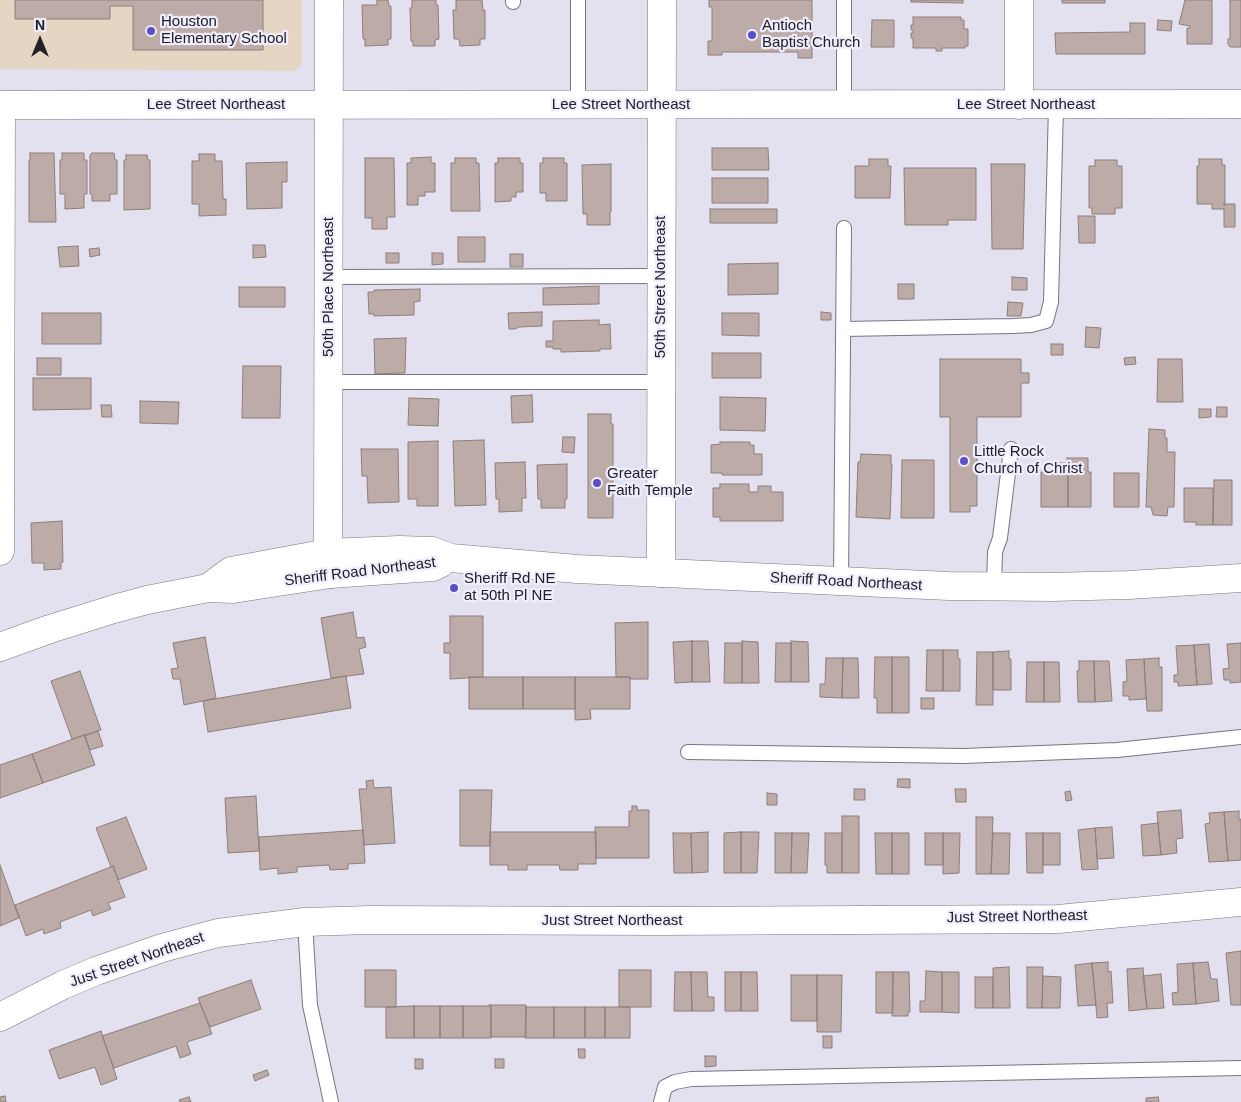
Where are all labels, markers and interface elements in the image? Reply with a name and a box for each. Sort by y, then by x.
place label: Houston Elementary School [161,13,287,48]
north arrow [15,15,65,65]
text: N [35,17,45,33]
place label: Antioch Baptist Church [762,17,860,52]
marker: Houston Elementary School [145,25,157,37]
marker: Antioch Baptist Church [746,29,758,41]
street label: Lee Street Northeast [147,96,285,114]
street label: Lee Street Northeast [552,96,690,114]
street label: Lee Street Northeast [957,96,1095,114]
street label: 50th Street Northeast [652,216,670,358]
street label: 50th Place Northeast [320,217,338,357]
place label: Little Rock Church of Christ [974,443,1082,478]
marker: Little Rock Church of Christ [958,455,970,467]
place label: Greater Faith Temple [607,465,693,500]
marker: Greater Faith Temple [591,477,603,489]
street label: Sheriff Road Northeast [283,554,437,590]
street label: Sheriff Road Northeast [769,569,923,595]
place label: Sheriff Rd NE at 50th Pl NE [464,570,555,605]
marker: Sheriff Rd NE at 50th Pl NE [448,582,460,594]
street label: Just Street Northeast [946,907,1088,927]
street label: Just Street Northeast [542,912,682,930]
street label: Just Street Northeast [67,929,207,991]

